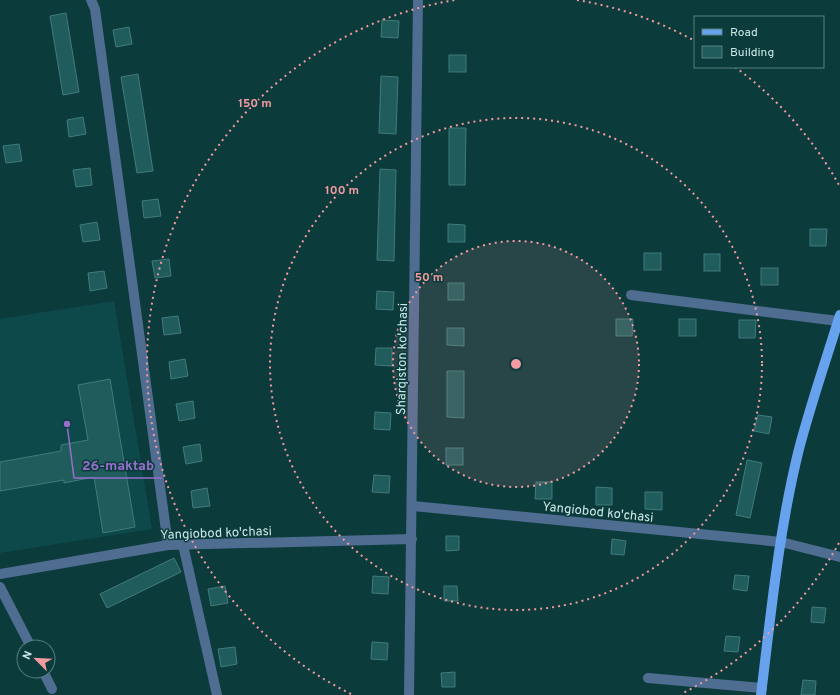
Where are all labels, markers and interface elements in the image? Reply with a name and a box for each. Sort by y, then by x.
legend [694,16,824,68]
text: Road [730,25,758,41]
text: Building [730,45,774,61]
text: 150 m [238,96,272,112]
text: 100 m [325,183,359,199]
text: 50 m [415,270,443,286]
street label: Sharqiston ko'chasi [394,303,412,415]
centre of rings [509,357,523,371]
callout: 26-maktab [74,452,162,478]
text: 26-maktab [82,458,154,475]
street label: Yangiobod ko'chasi [541,499,654,527]
street label: Yangiobod ko'chasi [160,524,272,544]
north arrow [16,639,56,679]
text: N [20,649,36,662]

